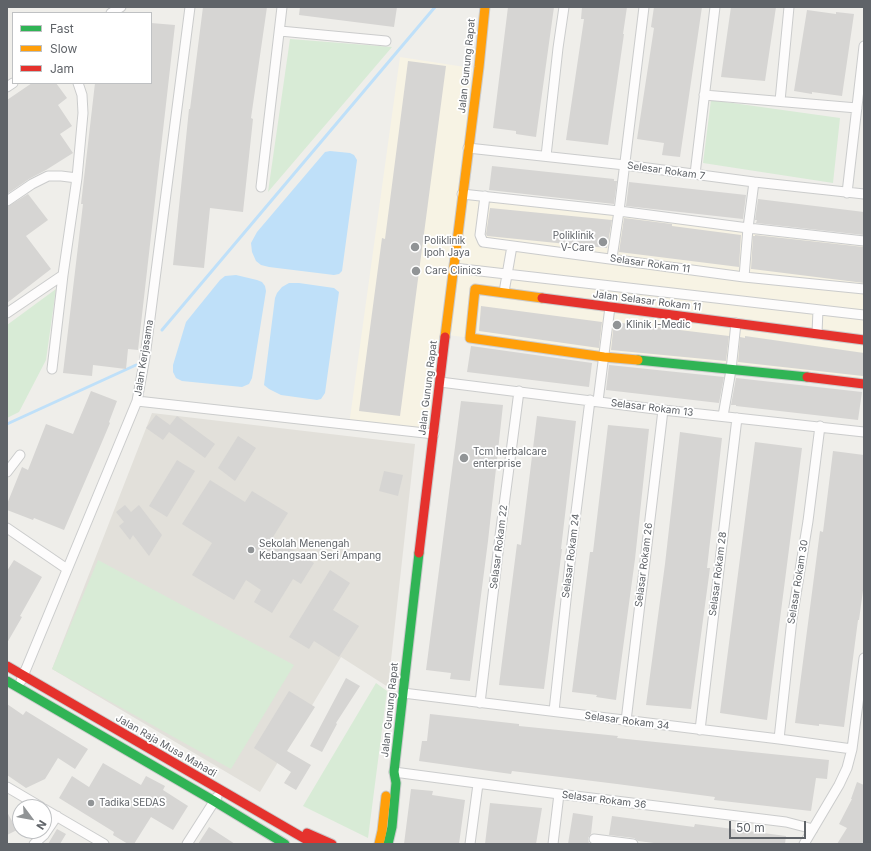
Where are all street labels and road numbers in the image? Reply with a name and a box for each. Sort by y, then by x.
street label: Jalan Gunung Rapat [456,18,478,114]
street label: Selesar Rokam 7 [626,160,706,182]
street label: Selasar Rokam 11 [609,252,691,276]
street label: Jalan Selasar Rokam 11 [592,288,702,314]
street label: Jalan Kerjasama [132,319,156,397]
street label: Jalan Gunung Rapat [416,340,440,436]
street label: Selasar Rokam 13 [610,397,694,419]
street label: Selasar Rokam 22 [488,504,510,590]
street label: Selasar Rokam 24 [560,513,582,599]
street label: Selasar Rokam 26 [633,522,655,608]
street label: Selasar Rokam 28 [707,531,729,617]
street label: Selasar Rokam 30 [785,539,811,625]
street label: Jalan Gunung Rapat [379,662,401,758]
street label: Selasar Rokam 34 [584,710,670,732]
street label: Jalan Raja Musa Mahadi [114,712,218,780]
street label: Selasar Rokam 36 [561,789,647,811]

